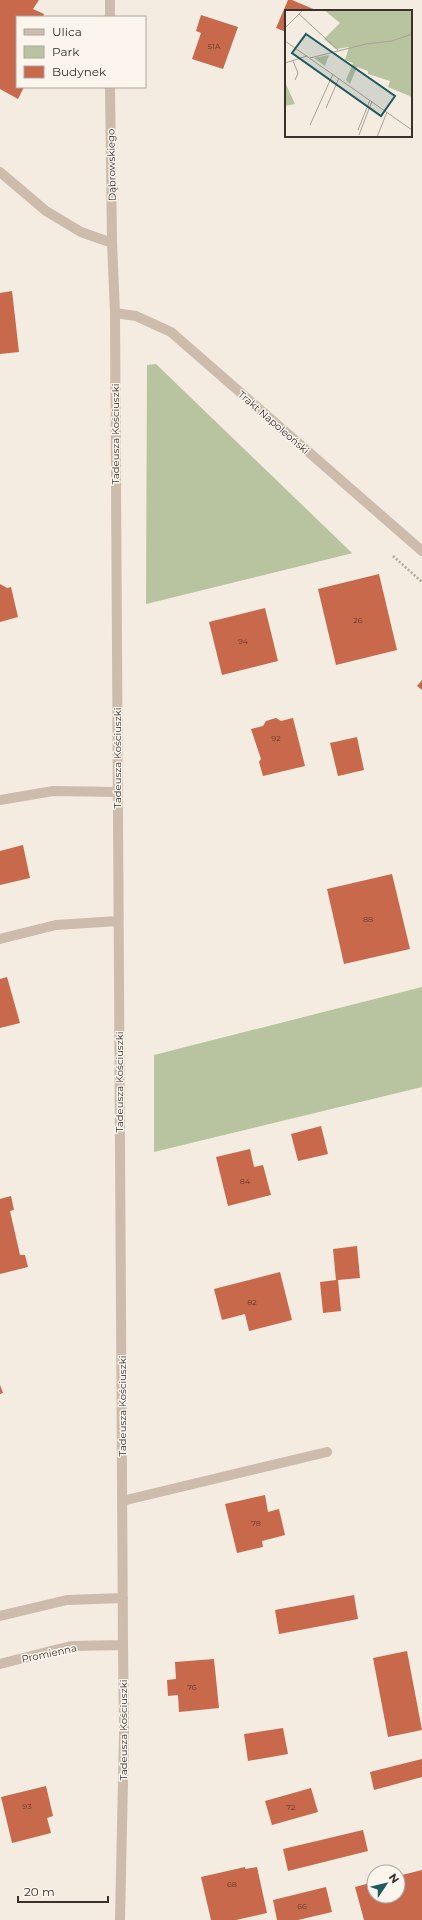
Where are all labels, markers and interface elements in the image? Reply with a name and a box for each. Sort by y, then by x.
inset map [285,10,412,137]
legend [16,16,146,88]
text: Ulica [52,24,82,39]
house number: 51A [207,41,221,51]
text: Park [52,44,80,59]
text: Budynek [52,64,107,79]
street label: Dąbrowskiego [104,129,119,201]
street label: Tadeusza Kościuszki [109,383,122,485]
street label: Trakt Napoleoński [235,388,312,457]
house number: 26 [353,615,363,625]
house number: 94 [238,636,249,646]
street label: Tadeusza Kościuszki [111,707,124,809]
house number: 92 [271,733,281,743]
house number: 88 [363,914,373,924]
street label: Tadeusza Kościuszki [113,1031,126,1133]
house number: 84 [240,1176,251,1186]
house number: 82 [247,1297,257,1307]
street label: Tadeusza Kościuszki [116,1355,129,1457]
house number: 78 [251,1518,261,1528]
street label: Promienna [20,1641,78,1666]
street label: Tadeusza Kościuszki [117,1679,130,1781]
house number: 76 [187,1682,197,1692]
house number: 93 [22,1801,32,1811]
house number: 72 [286,1802,296,1812]
north arrow [366,1864,406,1904]
text: N [386,1871,402,1886]
scale bar [18,1878,108,1904]
house number: 68 [227,1879,237,1889]
text: 20 m [24,1884,55,1899]
house number: 66 [297,1901,307,1911]

